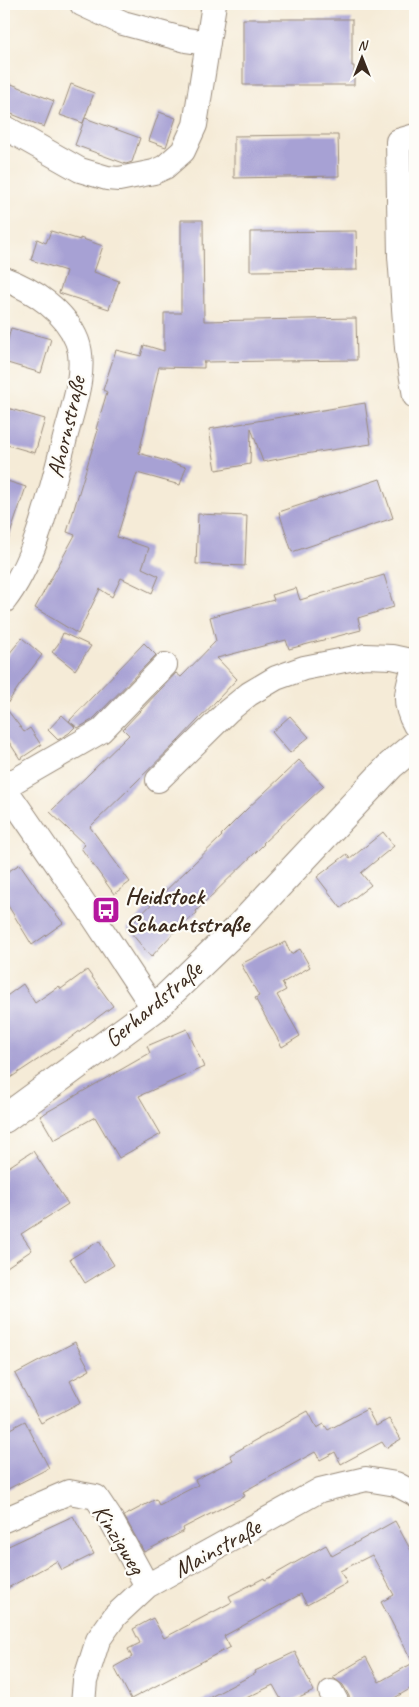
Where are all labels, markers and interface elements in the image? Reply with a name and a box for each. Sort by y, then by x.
north arrow [336,32,386,82]
text: N [358,37,369,54]
street label: Ahornstraße [40,371,93,480]
place label: Heidstock Schachtstraße [125,881,251,939]
bus stop icon: Heidstock Schachtstraße [91,895,121,925]
street label: Gerhardstraße [98,953,210,1054]
street label: Kinzigweg [86,1498,153,1582]
street label: Mainstraße [168,1511,268,1584]

